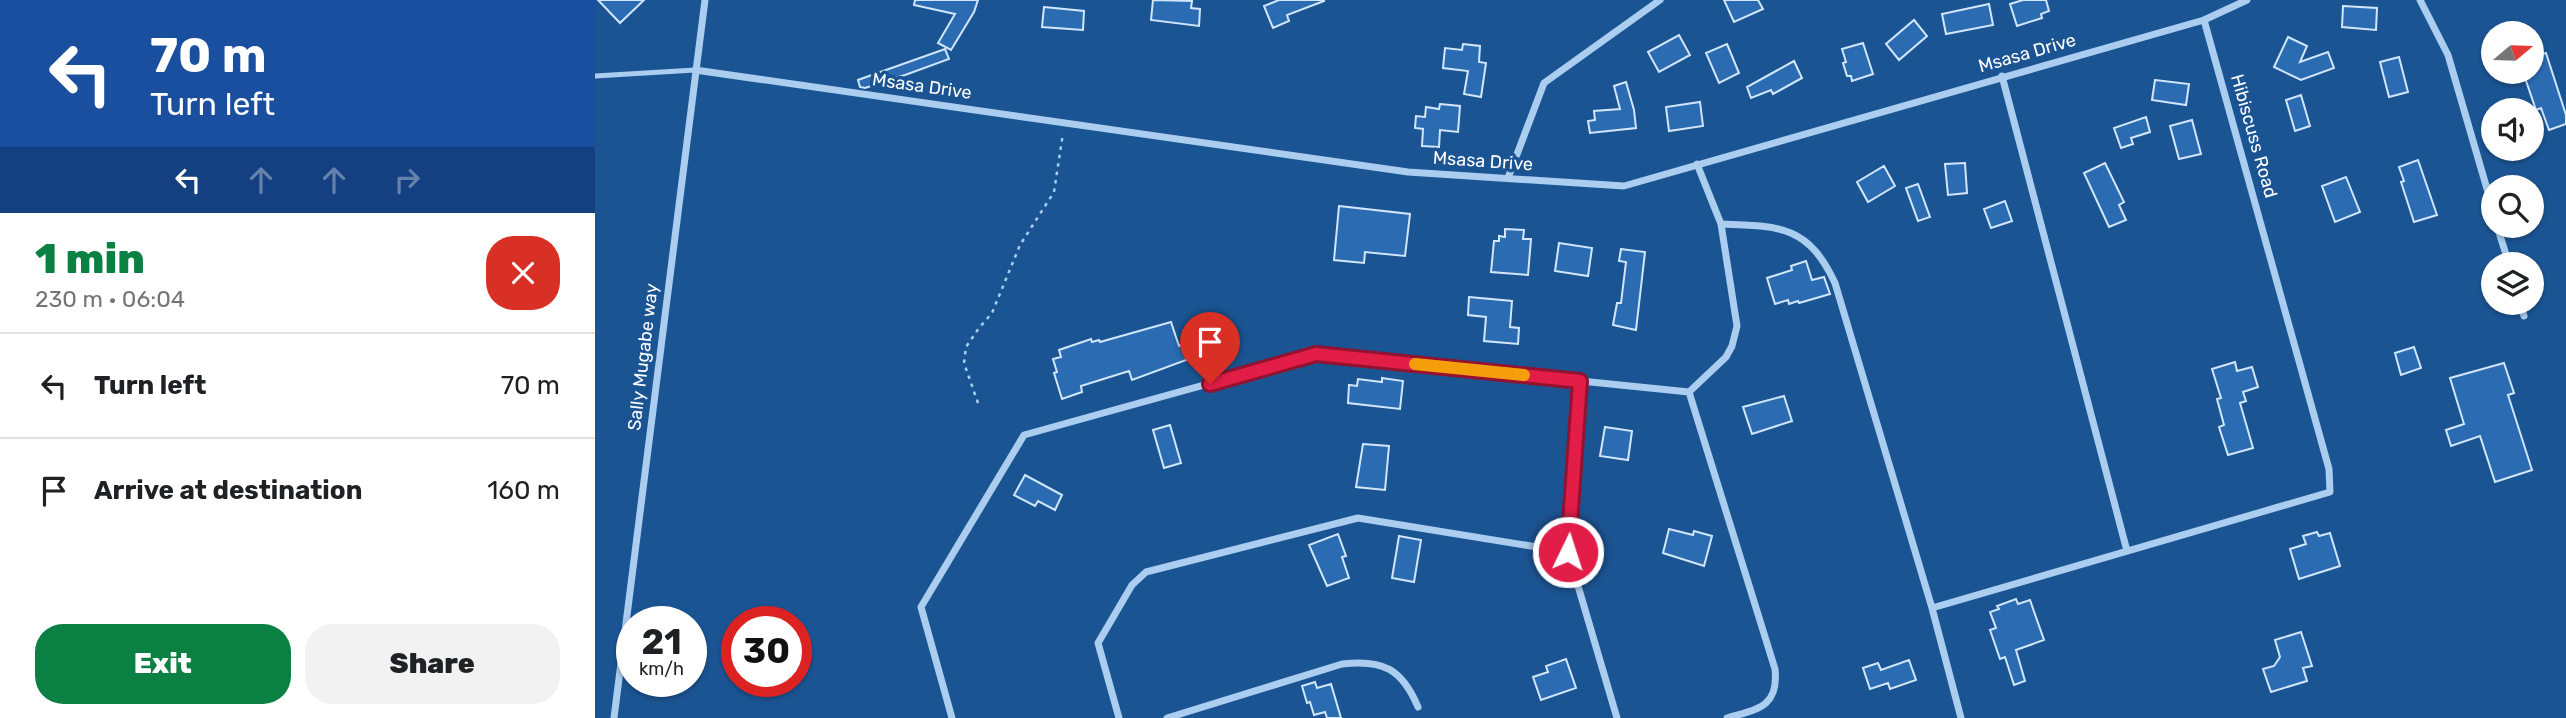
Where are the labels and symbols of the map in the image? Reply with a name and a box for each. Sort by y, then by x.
north arrow [2481,21,2545,84]
street label: Msasa Drive [1976,29,2078,77]
street label: Msasa Drive [871,68,973,104]
street label: Hibiscuss Road [2226,72,2282,200]
street label: Msasa Drive [1432,147,1534,175]
street label: Sally Mugabe way [623,282,663,432]
pin [1180,312,1240,384]
position arrow [1531,515,1605,589]
speed limit sign: 30 [721,606,812,697]

